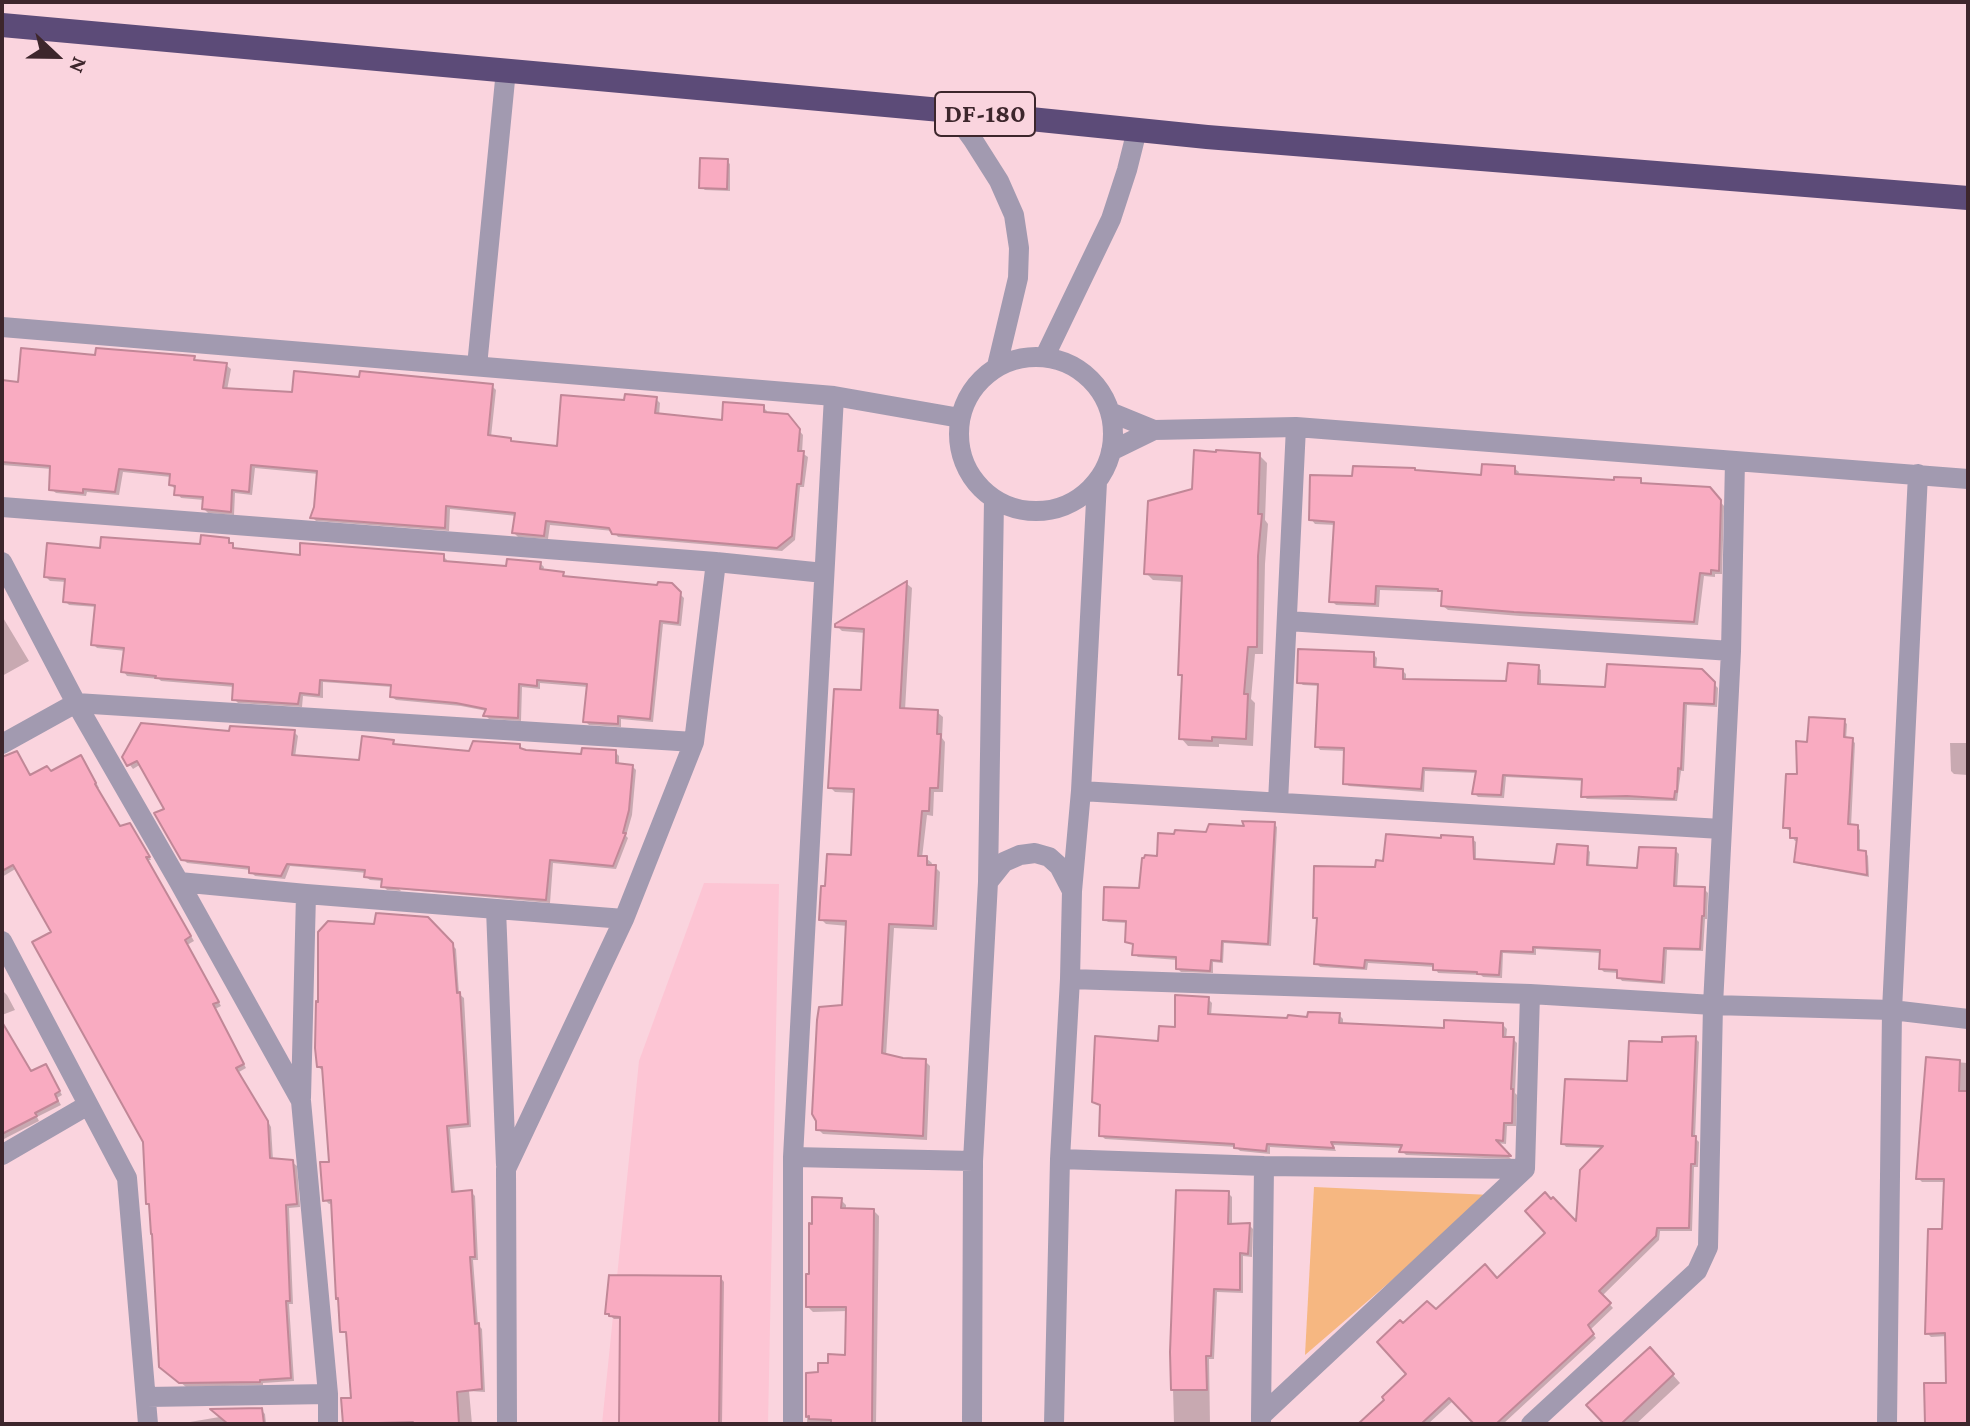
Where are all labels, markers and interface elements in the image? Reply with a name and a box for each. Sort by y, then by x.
north arrow [16,16,96,96]
text: N [64,54,93,77]
road number: DF-180 [935,92,1035,136]

